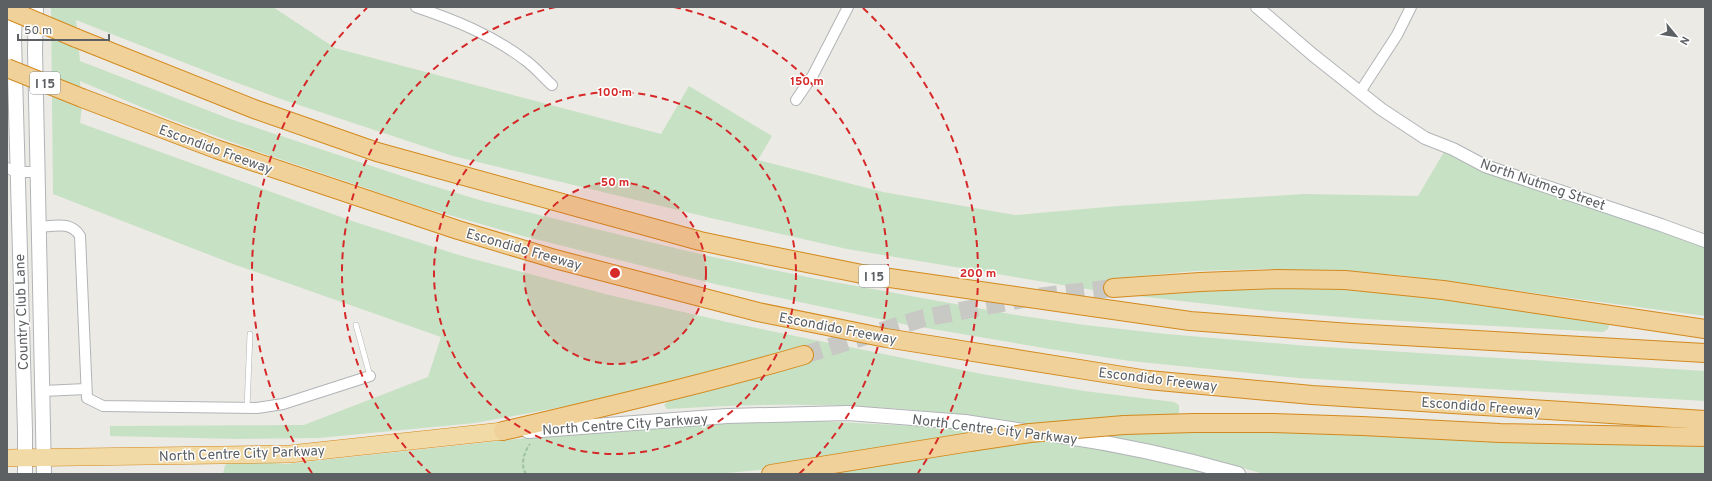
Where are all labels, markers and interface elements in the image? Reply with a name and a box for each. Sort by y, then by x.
scale bar [18,16,109,42]
north arrow [1656,16,1696,56]
text: 50 m [24,23,52,39]
text: N [1676,34,1692,47]
road number: I 15 [30,72,60,94]
text: 150 m [790,74,824,90]
text: 100 m [598,85,632,101]
street label: Escondido Freeway [156,122,275,179]
street label: North Nutmeg Street [1478,156,1608,215]
text: 50 m [601,175,629,191]
street label: Escondido Freeway [464,226,583,275]
street label: Country Club Lane [12,254,33,370]
road number: I 15 [859,265,889,287]
centre of rings [608,266,622,280]
text: 200 m [960,266,996,282]
street label: Escondido Freeway [777,310,898,349]
street label: Escondido Freeway [1097,365,1218,396]
street label: Escondido Freeway [1421,395,1541,420]
street label: North Centre City Parkway [542,411,709,440]
street label: North Centre City Parkway [911,412,1078,449]
street label: North Centre City Parkway [159,443,325,466]

